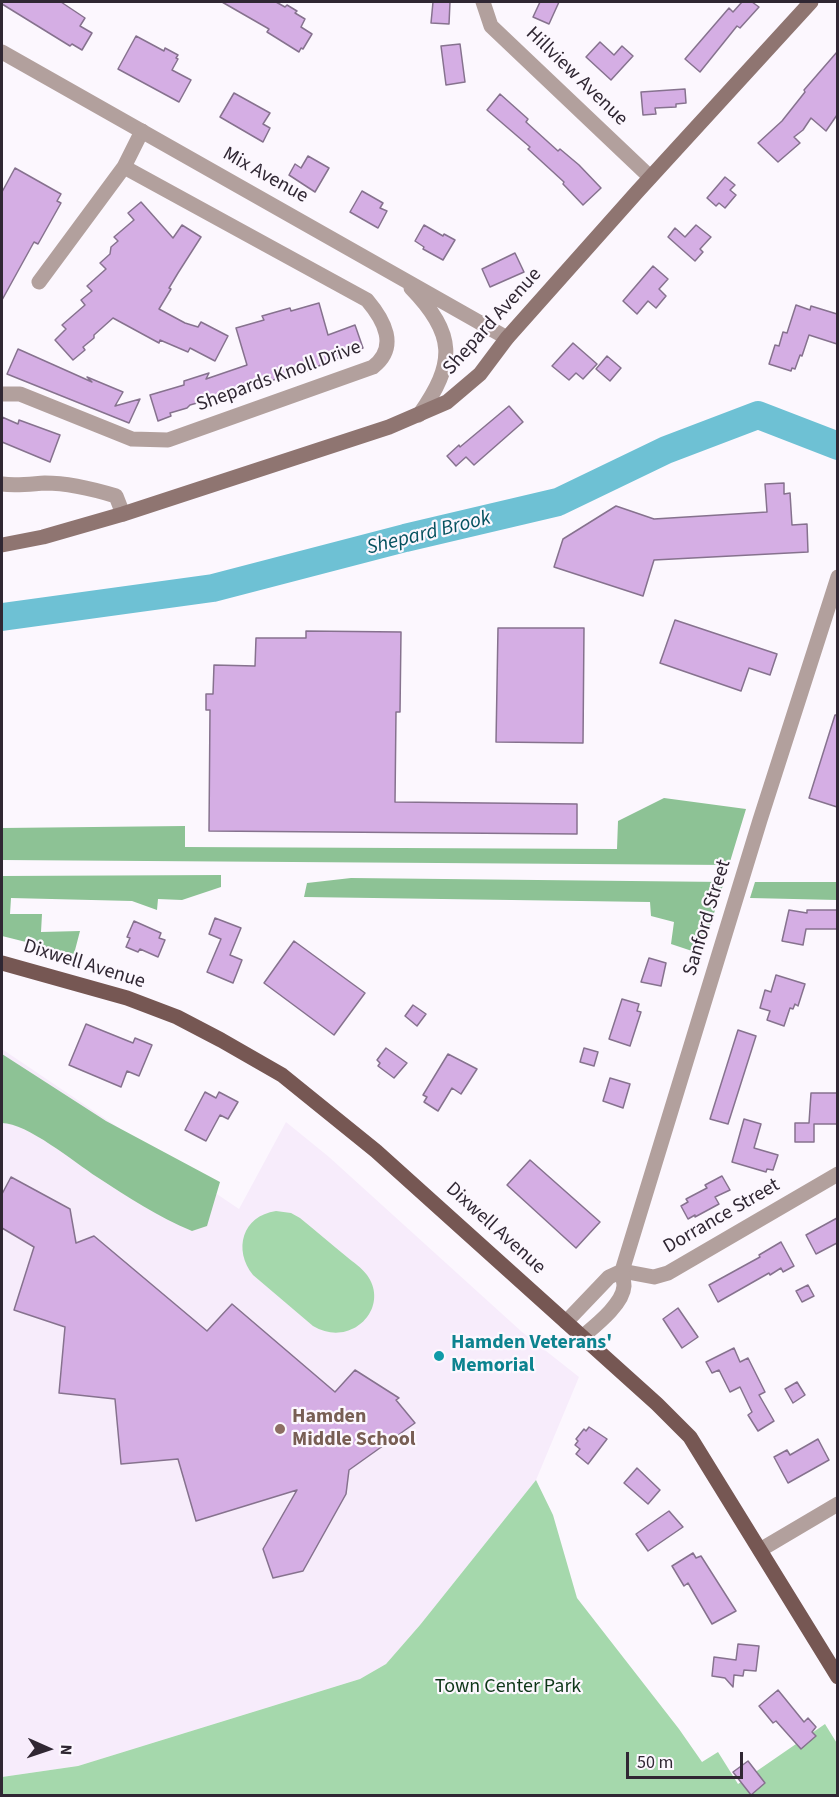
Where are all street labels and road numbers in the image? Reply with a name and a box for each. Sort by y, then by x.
street label: Hillview Avenue [520,22,632,132]
street label: Mix Avenue [218,143,312,209]
street label: Shepard Avenue [439,263,547,381]
street label: Shepards Knoll Drive [193,336,365,418]
street label: Sanford Street [679,857,737,979]
street label: Dixwell Avenue [20,935,148,995]
street label: Dorrance Street [660,1174,784,1260]
street label: Dixwell Avenue [440,1178,550,1280]

